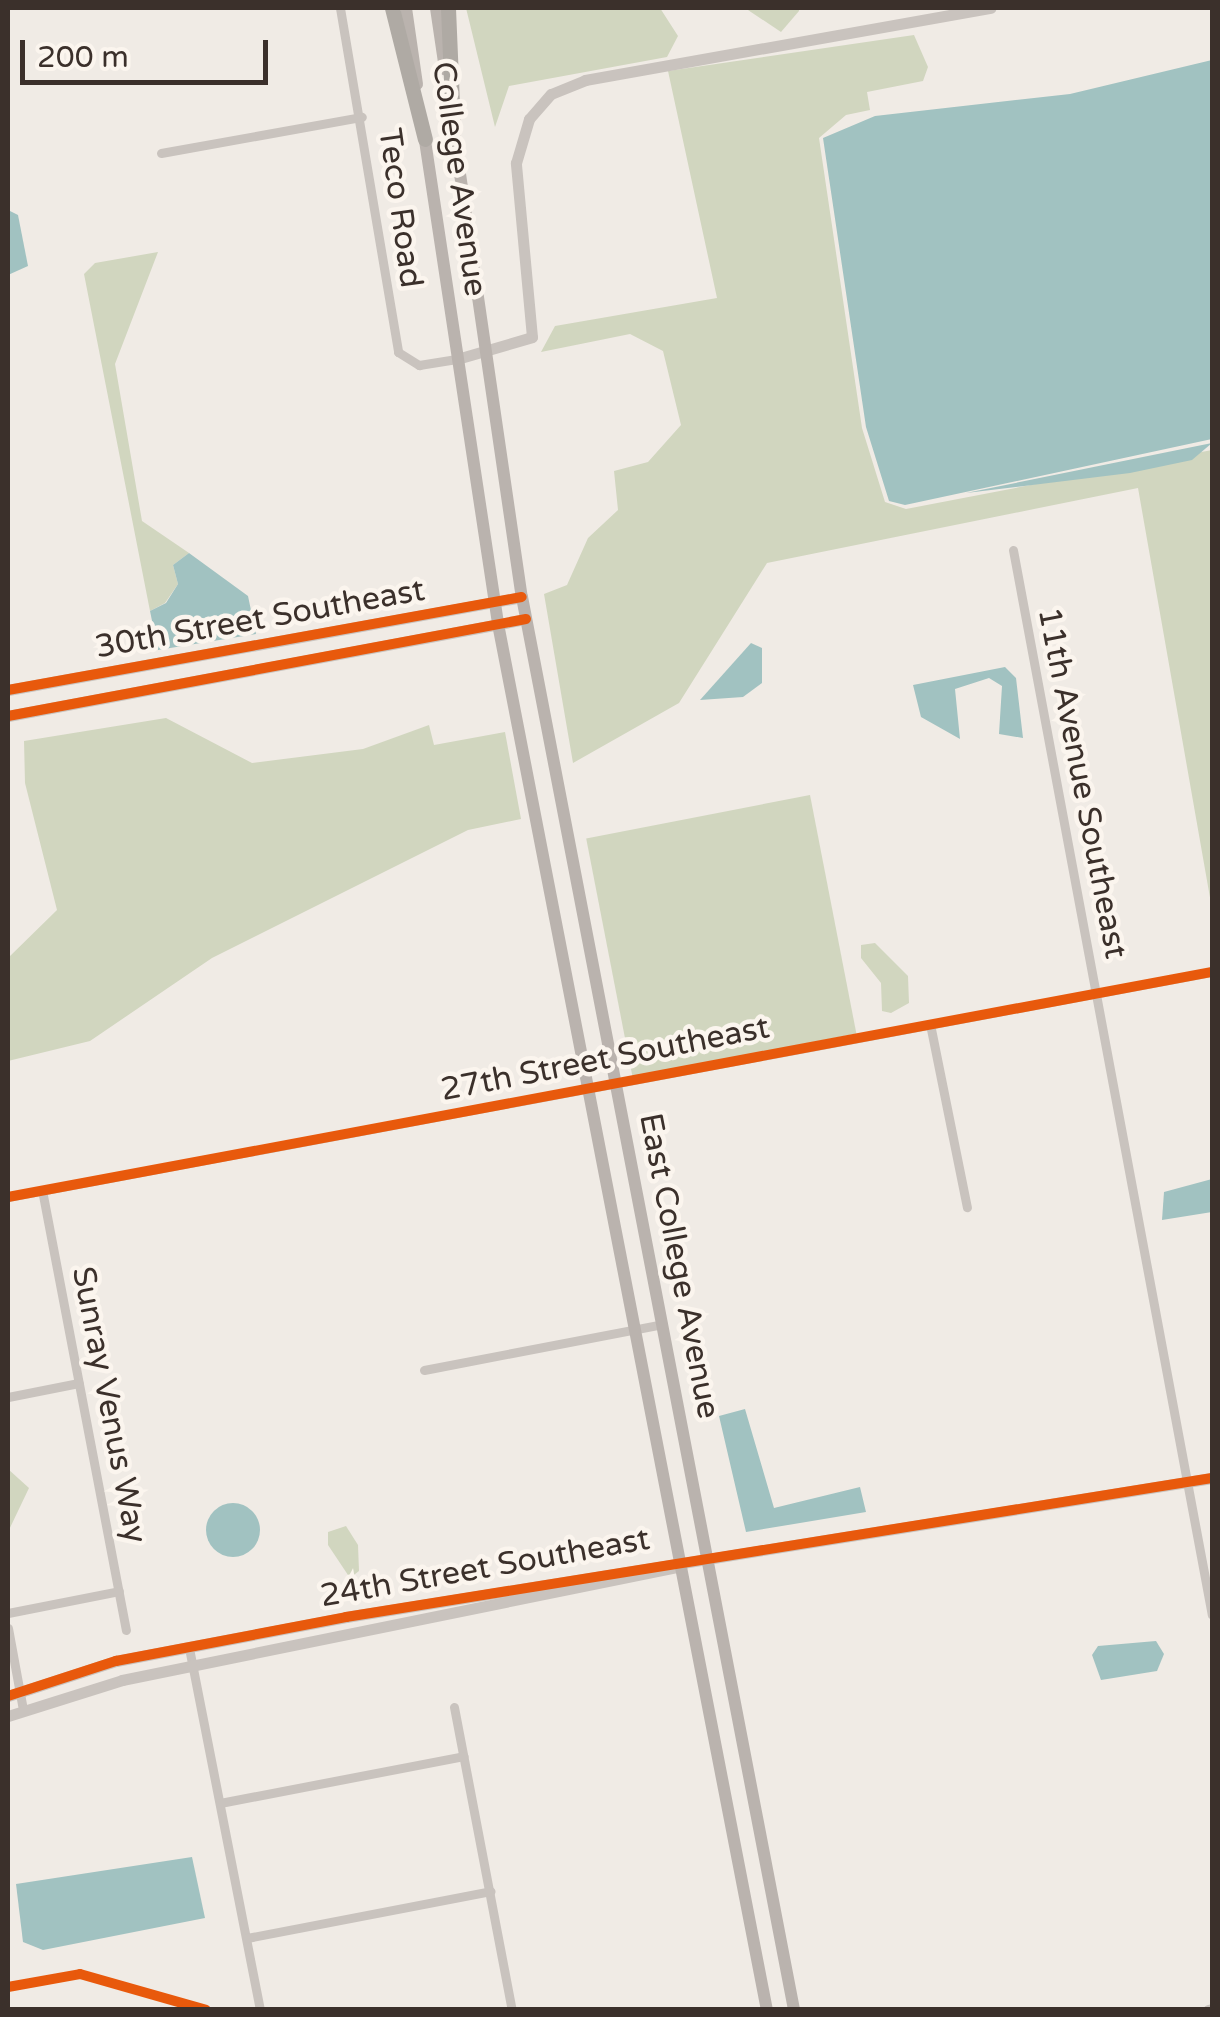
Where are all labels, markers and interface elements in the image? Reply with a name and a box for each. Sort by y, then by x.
scale bar [25,20,272,82]
text: 200 m [37,39,129,76]
street label: College Avenue [424,59,494,299]
street label: Teco Road [370,126,430,290]
street label: 30th Street Southeast [92,571,428,667]
street label: 11th Avenue Southeast [1029,604,1135,962]
street label: 27th Street Southeast [437,1008,773,1110]
street label: East College Avenue [631,1110,727,1422]
street label: Sunray Venus Way [63,1263,155,1547]
street label: 24th Street Southeast [317,1520,653,1616]

